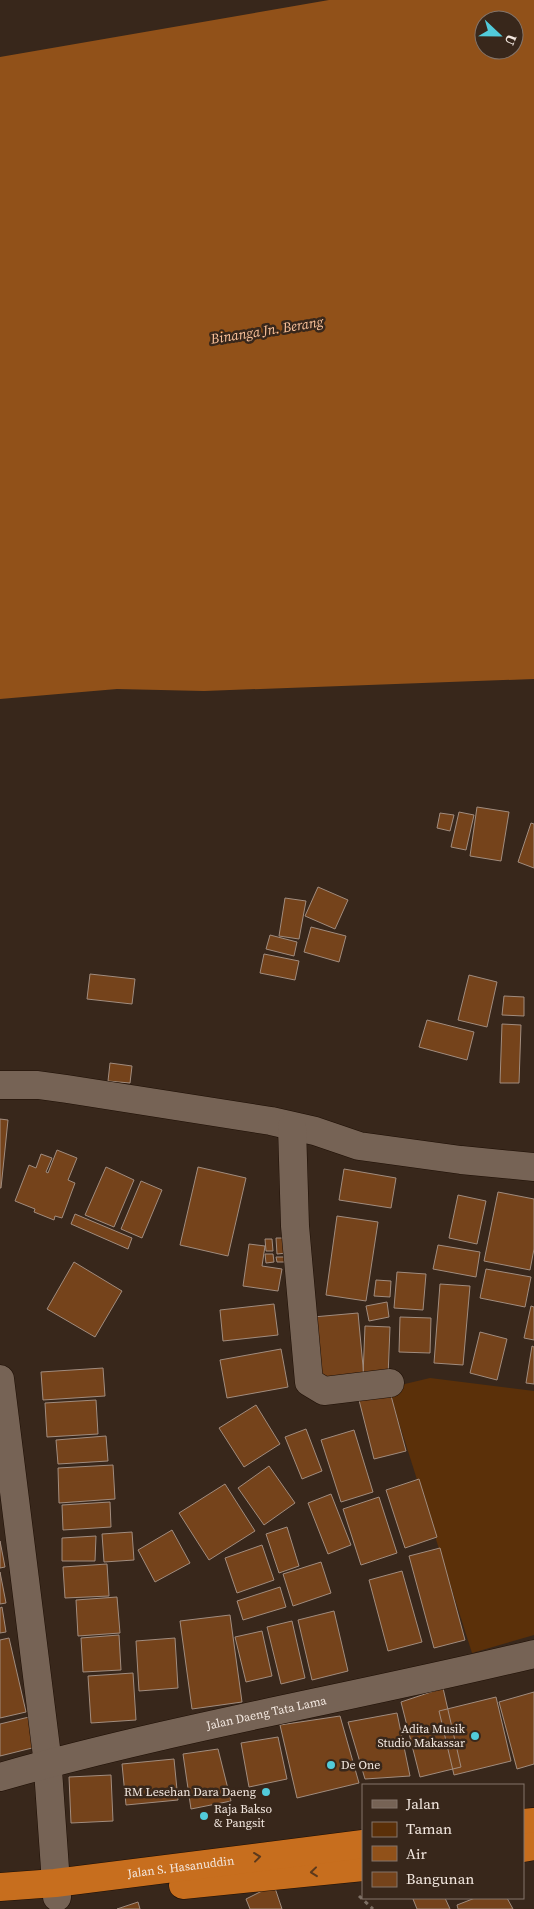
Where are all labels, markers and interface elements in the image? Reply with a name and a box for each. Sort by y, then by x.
north arrow [474,10,524,60]
text: U [500,31,522,48]
water label: Binanga Jn. Berang [208,311,326,349]
street label: Jalan Daeng Tata Lama [204,1692,329,1734]
place label: Adita Musik Studio Makassar [378,1721,465,1751]
marker: Adita Musik Studio Makassar [469,1730,481,1742]
place label: De One [341,1757,380,1773]
marker: De One [325,1759,337,1771]
place label: RM Lesehan Dara Daeng [124,1784,256,1800]
legend [362,1784,524,1899]
marker: RM Lesehan Dara Daeng [260,1786,272,1798]
text: Jalan [405,1793,440,1814]
place label: Raja Bakso & Pangsit [214,1801,272,1831]
marker: Raja Bakso & Pangsit [198,1810,210,1822]
text: Taman [406,1818,452,1839]
text: Air [406,1843,427,1864]
street label: Jalan S. Hasanuddin [126,1852,235,1882]
one-way arrow [253,1852,261,1863]
one-way arrow [310,1866,318,1877]
text: Bangunan [406,1868,474,1889]

